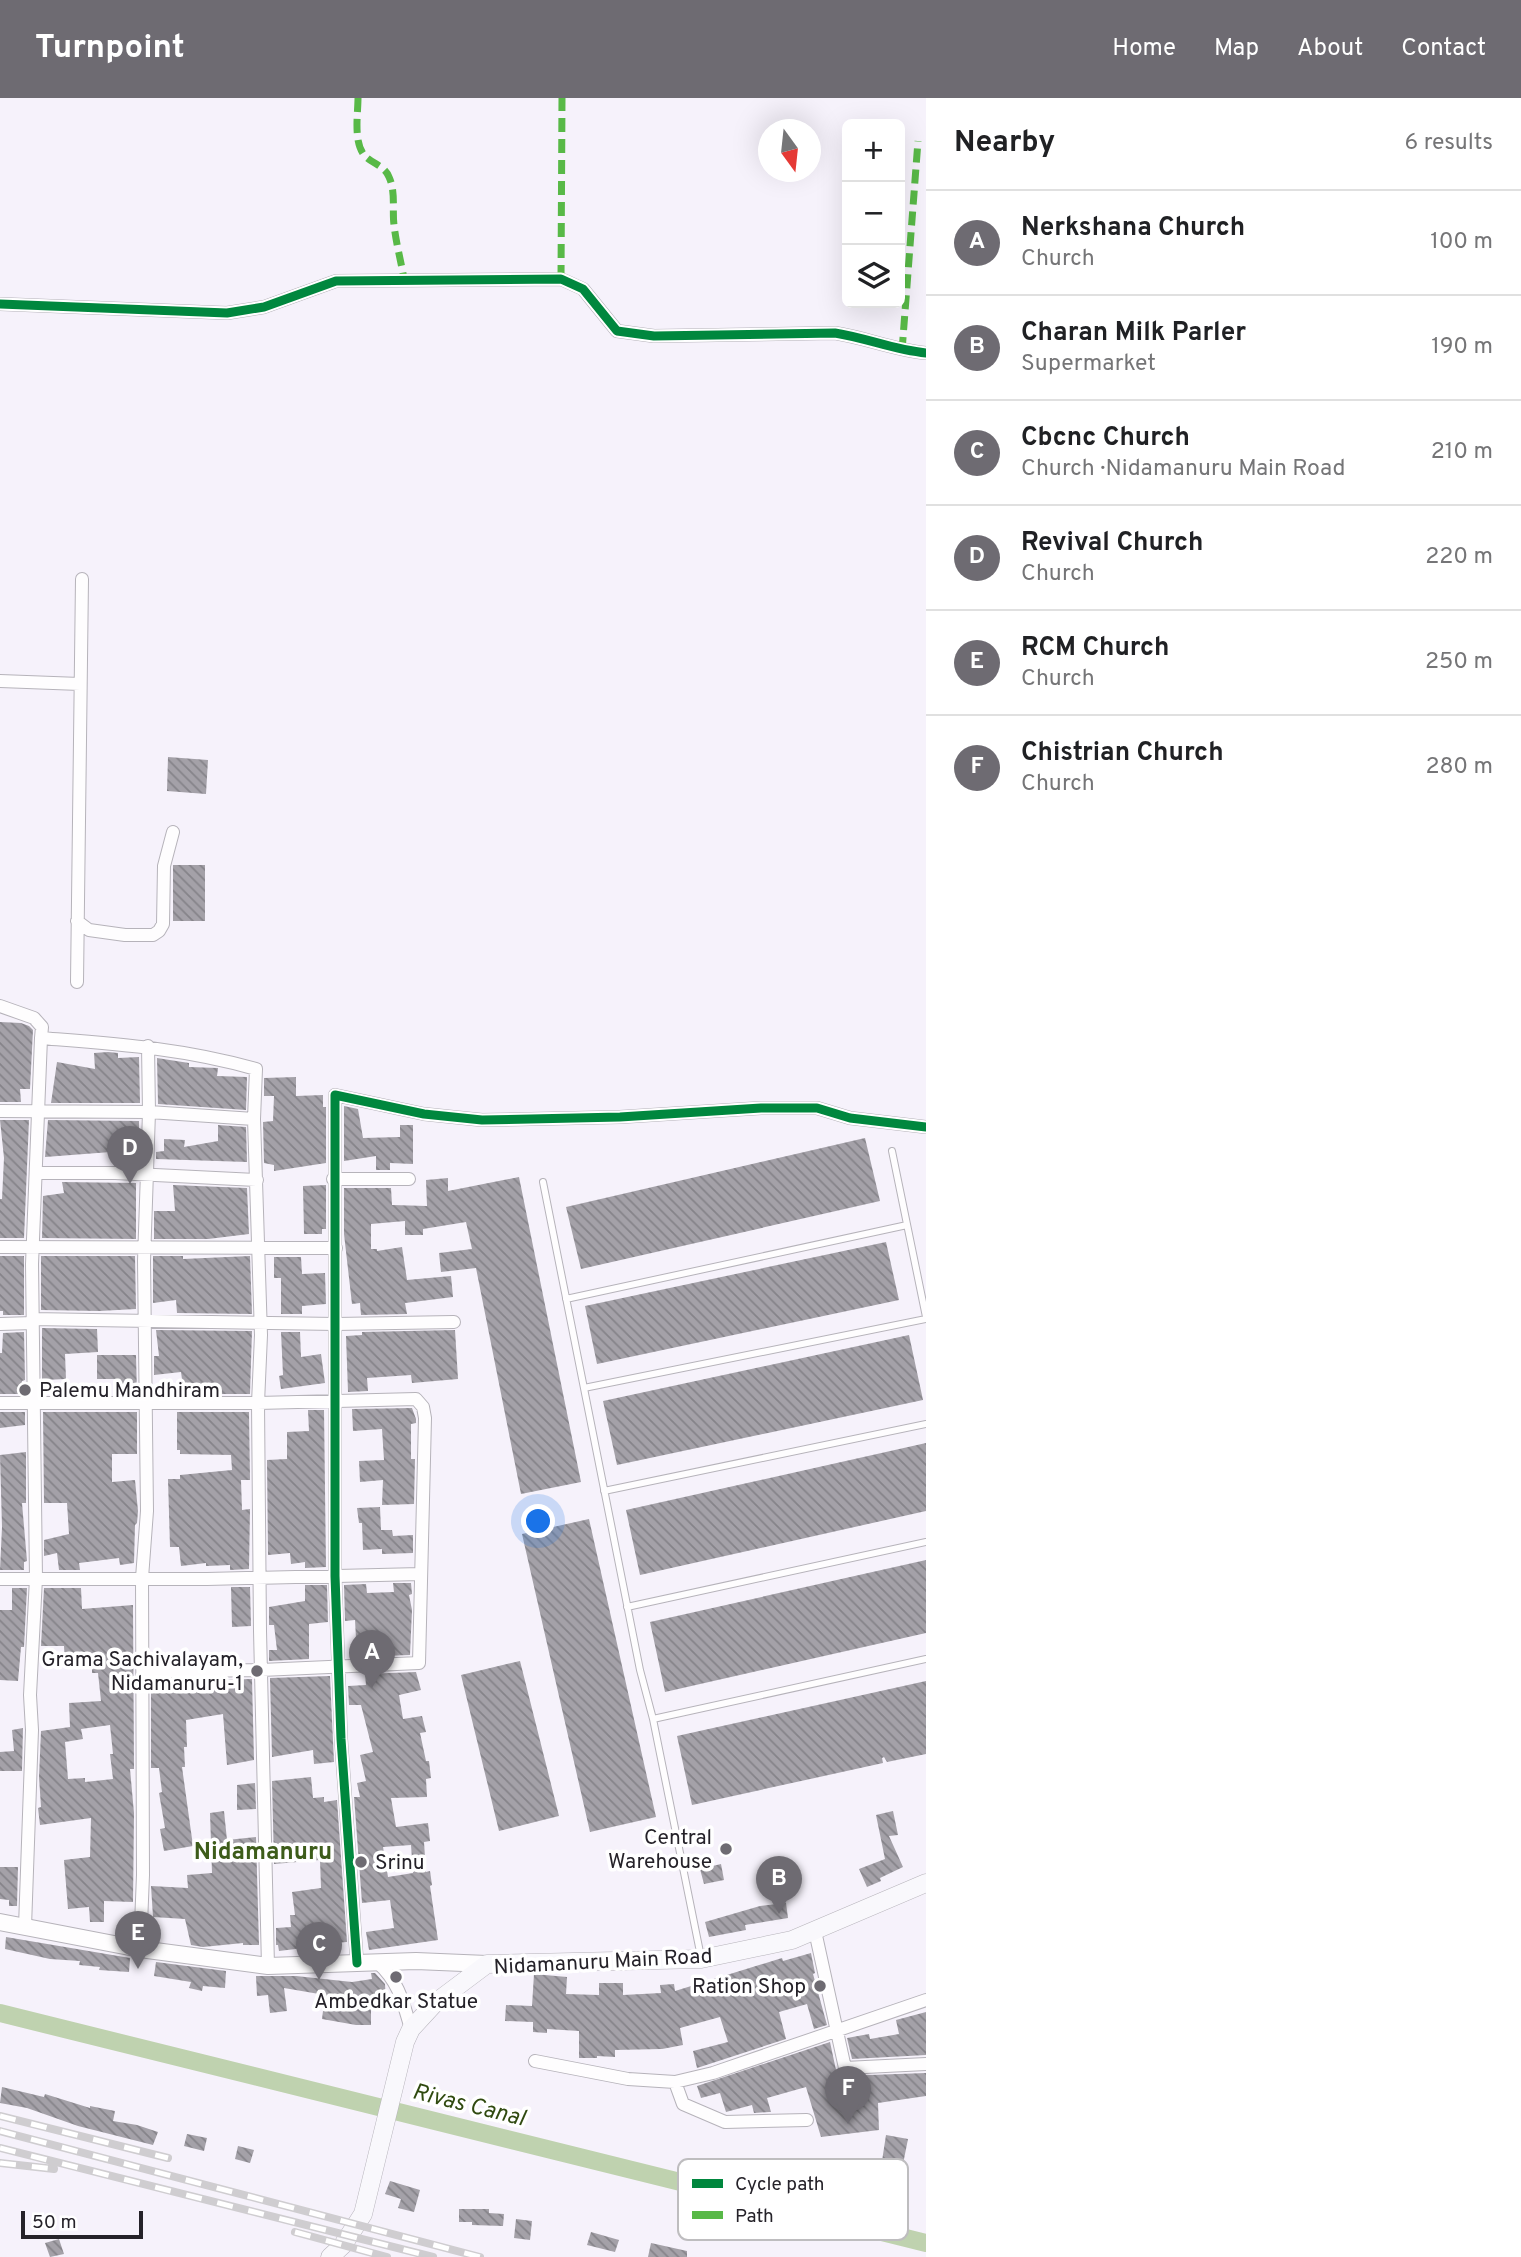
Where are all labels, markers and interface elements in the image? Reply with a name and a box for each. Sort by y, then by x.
text: Turnpoint [35,28,185,70]
text: Home [1112,34,1176,64]
text: Map [1214,34,1259,64]
text: About [1297,34,1363,64]
text: Contact [1401,34,1486,64]
north arrow [758,119,821,182]
map controls [842,119,905,308]
button: + [842,119,905,182]
text: Nearby [954,125,1055,162]
text: 6 results [1405,129,1493,158]
button: − [842,182,905,245]
text: Nerkshana Church [1021,212,1245,245]
text: A [969,228,985,257]
text: 100 m [1430,228,1493,257]
button: layers [842,245,905,308]
text: Church [1021,245,1095,274]
text: Charan Milk Parler [1021,317,1246,350]
text: B [969,333,985,362]
text: 190 m [1431,333,1493,362]
text: Supermarket [1021,350,1156,379]
text: Cbcnc Church [1021,422,1190,455]
text: C [970,438,984,467]
text: 210 m [1431,438,1493,467]
text: Church · Nidamanuru Main Road [1021,455,1345,484]
text: Revival Church [1021,527,1203,560]
text: D [969,543,985,572]
text: 220 m [1425,543,1493,572]
text: Church [1021,560,1095,589]
text: RCM Church [1021,632,1170,665]
text: E [970,648,984,677]
text: 250 m [1425,648,1493,677]
text: Church [1021,665,1095,694]
text: Chistrian Church [1021,737,1224,770]
text: F [970,753,984,782]
text: 280 m [1425,753,1493,782]
text: Church [1021,770,1095,799]
pin: D [107,1126,153,1184]
place label: Palemu Mandhiram [39,1378,220,1405]
marker: Palemu Mandhiram [17,1382,33,1398]
your location [521,1504,555,1538]
pin: A [349,1630,395,1688]
place label: Grama Sachivalayam, Nidamanuru-1 [41,1647,243,1698]
marker: Grama Sachivalayam, Nidamanuru-1 [249,1663,265,1679]
place label: Central Warehouse [608,1825,712,1876]
district label: Nidamanuru [194,1838,332,1868]
marker: Central Warehouse [718,1841,734,1857]
place label: Srinu [375,1850,425,1877]
marker: Srinu [353,1854,369,1870]
pin: B [756,1856,802,1914]
pin: E [115,1911,161,1969]
pin: C [296,1922,342,1980]
street label: Nidamanuru Main Road [493,1943,713,1982]
marker: Ambedkar Statue [388,1969,404,1985]
place label: Ration Shop [692,1974,806,2001]
marker: Ration Shop [812,1978,828,1994]
place label: Ambedkar Statue [314,1989,478,2016]
pin: F [825,2066,871,2124]
water label: Rivas Canal [409,2078,529,2135]
legend [678,2159,908,2240]
text: Cycle path [735,2173,824,2197]
text: Path [735,2205,774,2229]
scale bar [21,2208,144,2240]
text: 50 m [32,2211,77,2235]

